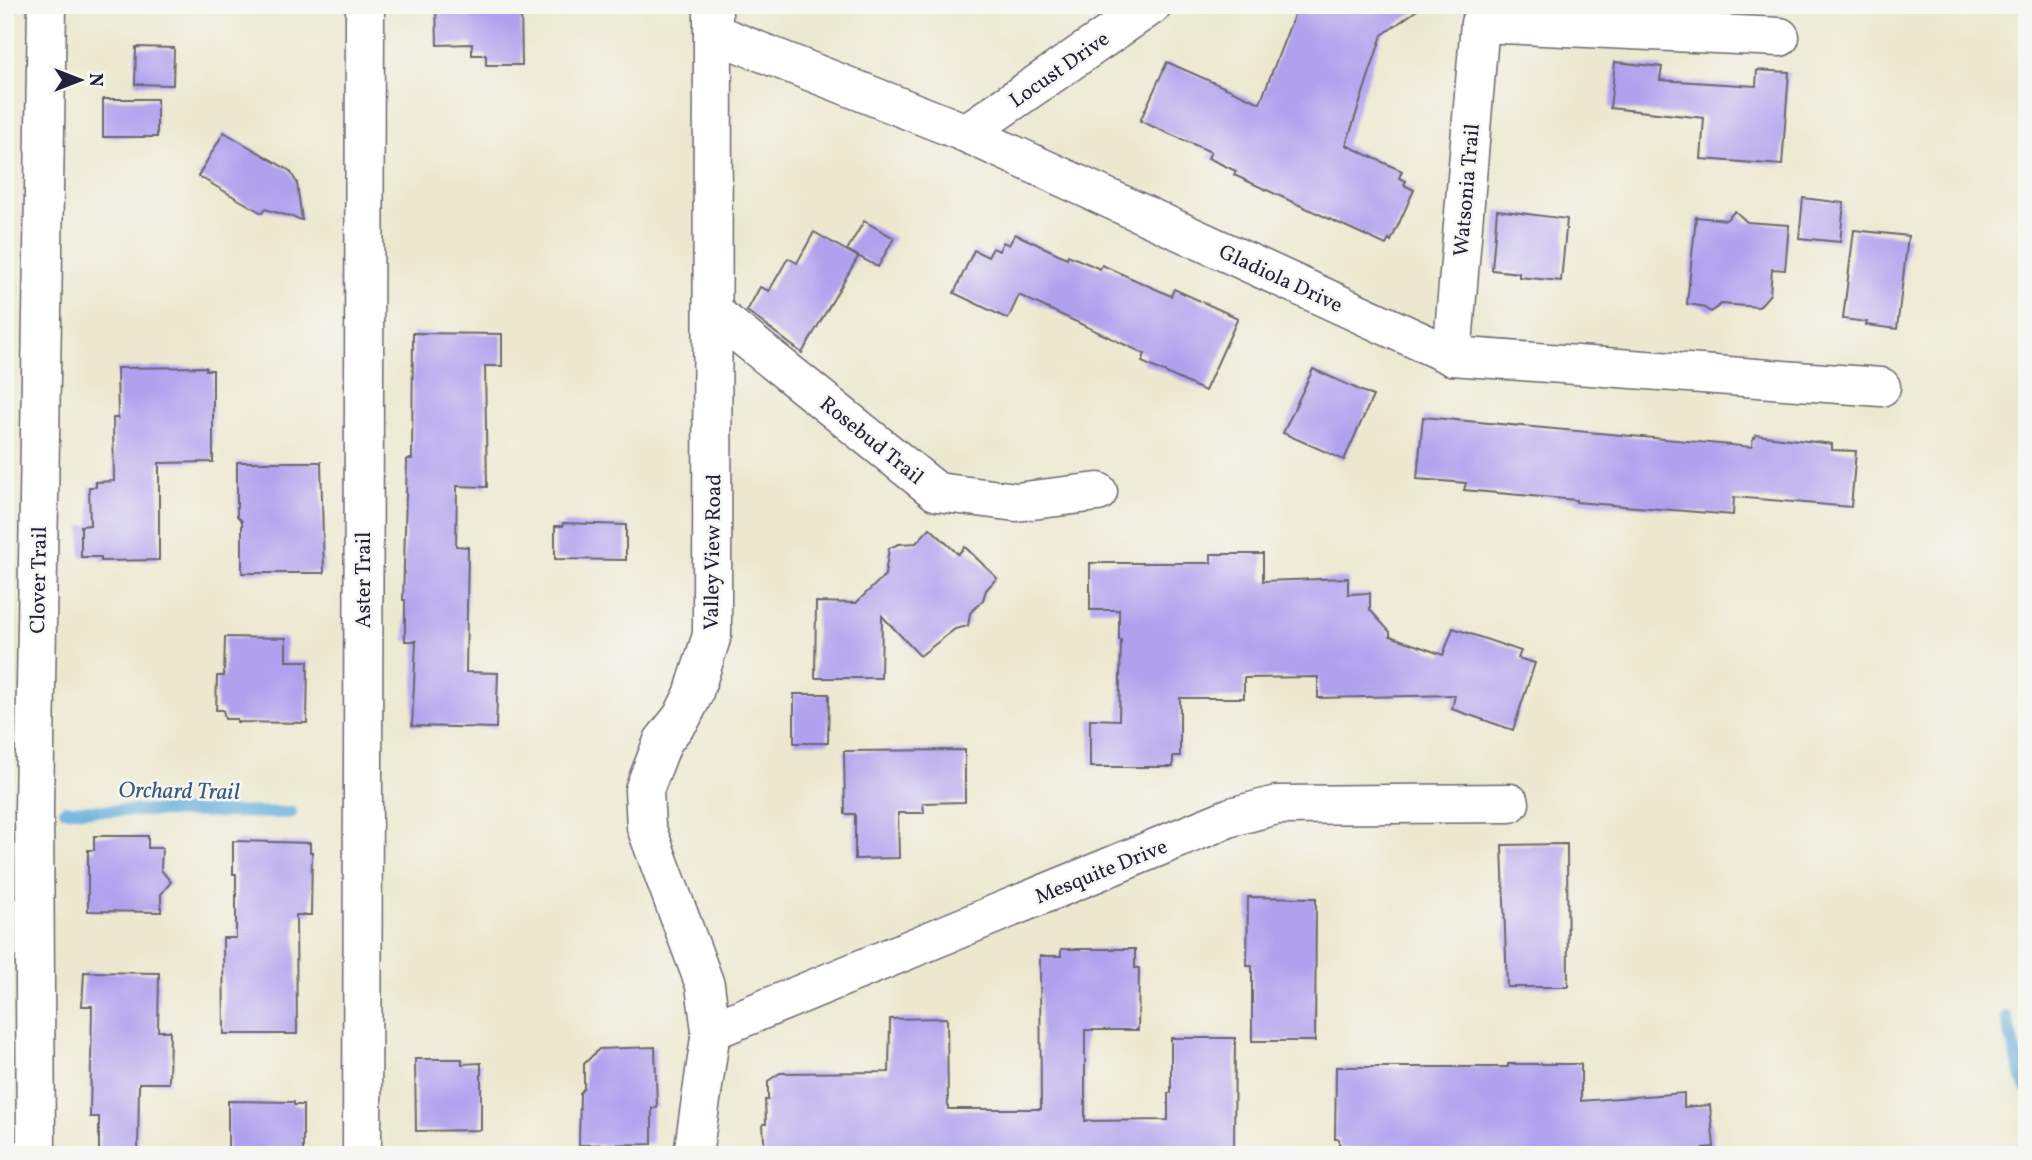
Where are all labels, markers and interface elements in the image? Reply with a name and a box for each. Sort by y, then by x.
street label: Locust Drive [1004,25,1116,115]
north arrow [46,46,116,116]
text: N [82,73,108,87]
street label: Watsonia Trail [1447,122,1488,258]
street label: Gladiola Drive [1214,238,1347,321]
street label: Rosebud Trail [813,390,929,492]
street label: Valley View Road [698,474,729,630]
street label: Clover Trail [24,526,55,634]
street label: Aster Trail [350,532,379,628]
water label: Orchard Trail [118,775,240,809]
street label: Mesquite Drive [1031,833,1172,912]

